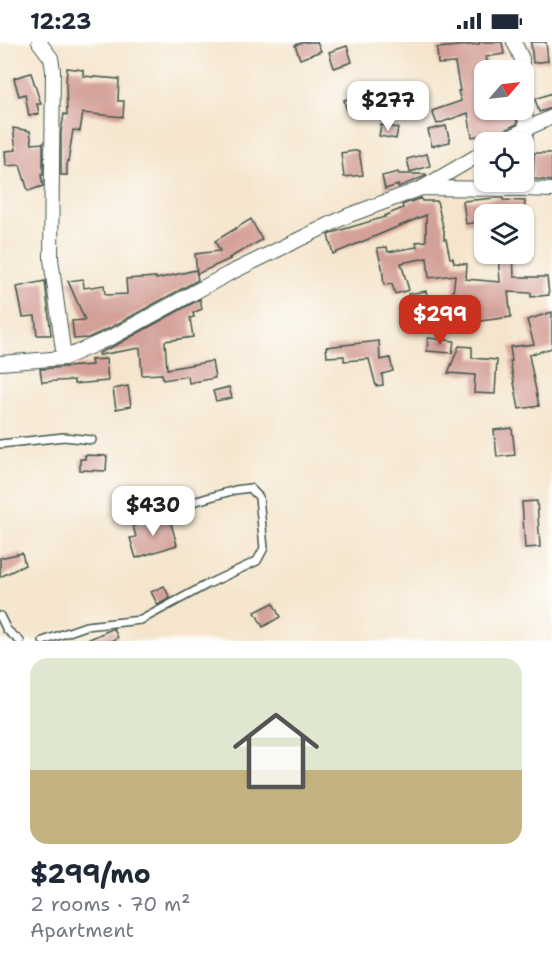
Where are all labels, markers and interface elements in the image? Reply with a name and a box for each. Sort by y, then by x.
text: 12:23 [30,7,91,36]
north arrow [474,60,534,120]
map controls [474,60,534,264]
pin: $277 [352,81,424,132]
text: $277 [361,87,415,113]
button: locate [474,132,534,192]
button: layers [474,204,534,264]
pin: $299 [404,295,476,346]
text: $299 [413,301,467,327]
pin: $430 [117,486,189,537]
text: $430 [126,492,180,518]
icon: home [222,697,330,805]
text: $299/mo [30,856,151,891]
text: 2 rooms · 70 m² [30,891,191,917]
text: Apartment [30,917,134,943]

